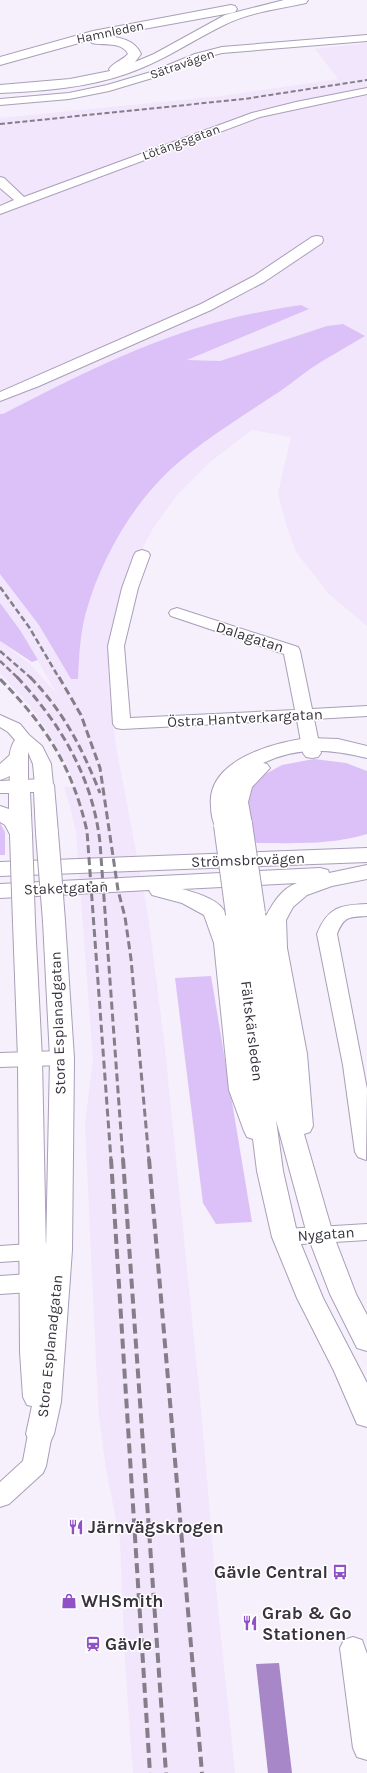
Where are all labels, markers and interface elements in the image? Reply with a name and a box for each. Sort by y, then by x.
street label: Hamnleden [75,18,145,46]
street label: Sätravägen [148,46,216,82]
street label: Lötängsgatan [140,121,222,163]
street label: Dalagatan [214,618,286,656]
street label: Östra Hantverkargatan [167,705,323,731]
street label: Strömsbrovägen [191,849,305,871]
street label: Staketgatan [23,878,109,898]
street label: Stora Esplanadgatan [47,951,69,1095]
street label: Fältskärsleden [237,980,267,1082]
street label: Nygatan [297,1223,355,1245]
street label: Stora Esplanadgatan [34,1274,66,1418]
place label: Järnvägskrogen [88,1516,224,1538]
restaurant icon: Järnvägskrogen [67,1518,85,1536]
place label: Gävle Central [214,1561,328,1583]
bus stop icon: Gävle Central [331,1563,349,1581]
place label: WHSmith [81,1590,164,1612]
shop icon: WHSmith [60,1592,78,1610]
place label: Grab & Go Stationen [262,1602,352,1645]
restaurant icon: Grab & Go Stationen [241,1614,259,1632]
place label: Gävle [105,1633,152,1655]
station icon: Gävle [84,1635,102,1653]

